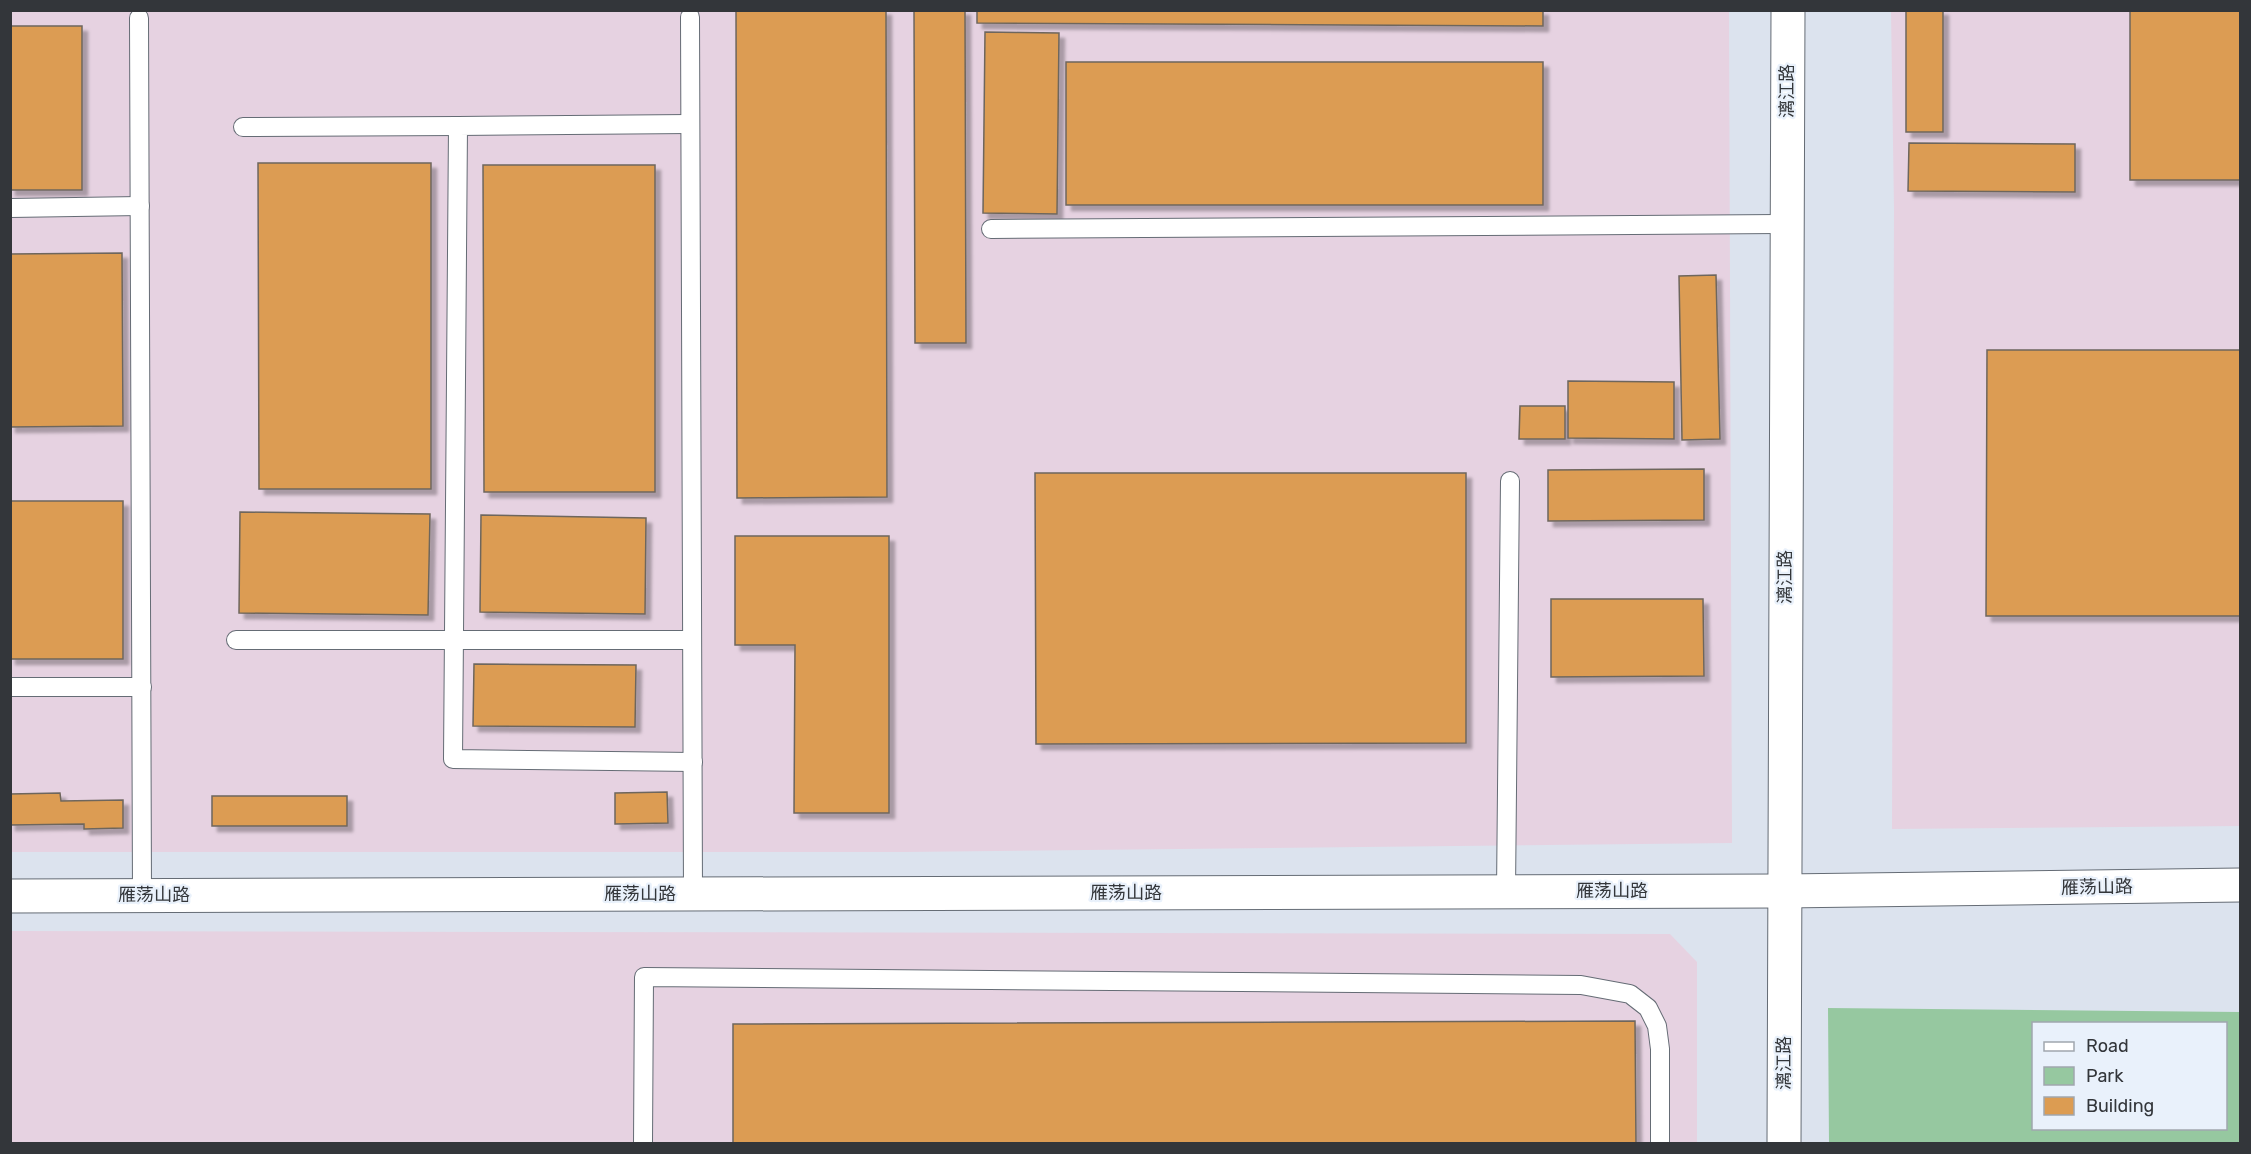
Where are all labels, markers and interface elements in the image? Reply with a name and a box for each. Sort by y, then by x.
street label: 漓江路 [1776,64,1798,118]
street label: 漓江路 [1774,550,1796,604]
street label: 雁荡山路 [2061,875,2133,899]
street label: 雁荡山路 [1576,880,1648,902]
street label: 雁荡山路 [1090,882,1162,904]
street label: 雁荡山路 [604,883,676,905]
street label: 雁荡山路 [118,884,190,906]
legend [2032,1022,2227,1130]
text: Road [2086,1035,2129,1057]
street label: 漓江路 [1773,1036,1795,1090]
text: Park [2086,1065,2124,1087]
text: Building [2086,1095,2154,1117]

